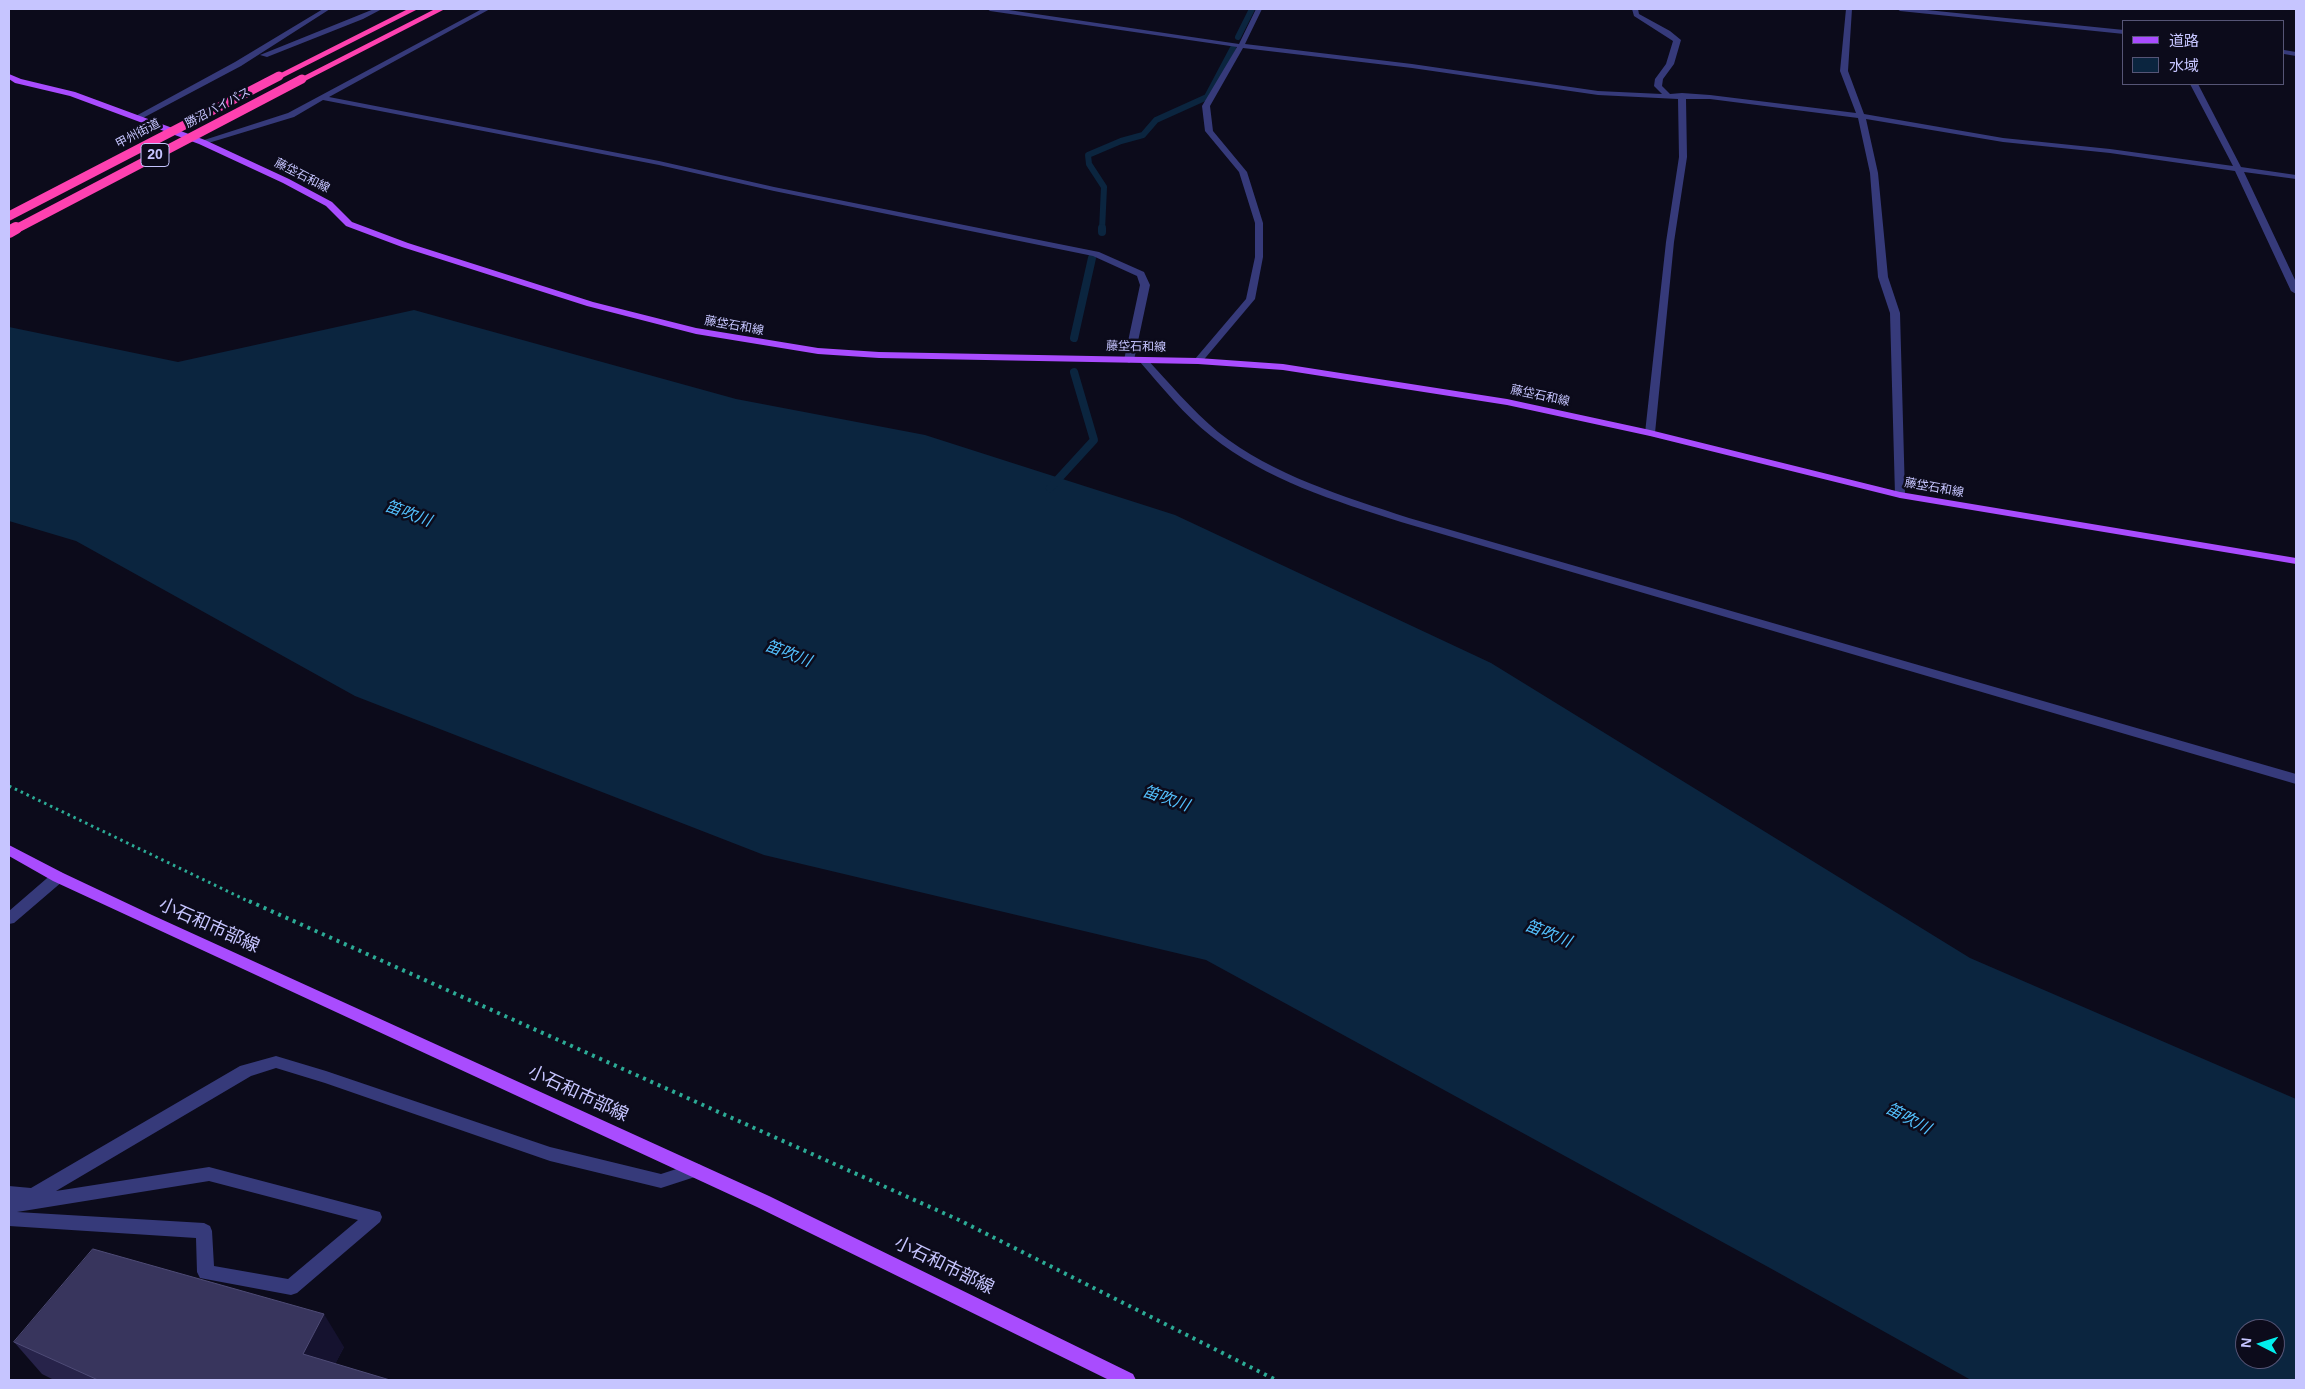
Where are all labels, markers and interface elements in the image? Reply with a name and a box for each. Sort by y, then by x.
legend [2122,20,2285,85]
text: 道路 [2169,32,2199,49]
text: 水域 [2169,57,2199,74]
street label: 勝沼バイパス [183,85,253,131]
street label: 甲州街道 [113,116,163,152]
road number: 20 [141,144,169,166]
street label: 藤垈石和線 [272,156,332,196]
street label: 藤垈石和線 [703,314,765,338]
street label: 藤垈石和線 [1106,339,1166,355]
street label: 藤垈石和線 [1509,383,1571,409]
street label: 藤垈石和線 [1903,476,1965,500]
water label: 笛吹川 [382,497,434,531]
water label: 笛吹川 [762,636,814,672]
water label: 笛吹川 [1140,782,1192,816]
street label: 小石和市部線 [155,894,263,958]
water label: 笛吹川 [1522,916,1574,952]
street label: 小石和市部線 [524,1061,632,1127]
water label: 笛吹川 [1882,1099,1934,1139]
street label: 小石和市部線 [891,1233,997,1299]
north arrow [2235,1319,2285,1369]
text: N [2238,1337,2254,1349]

